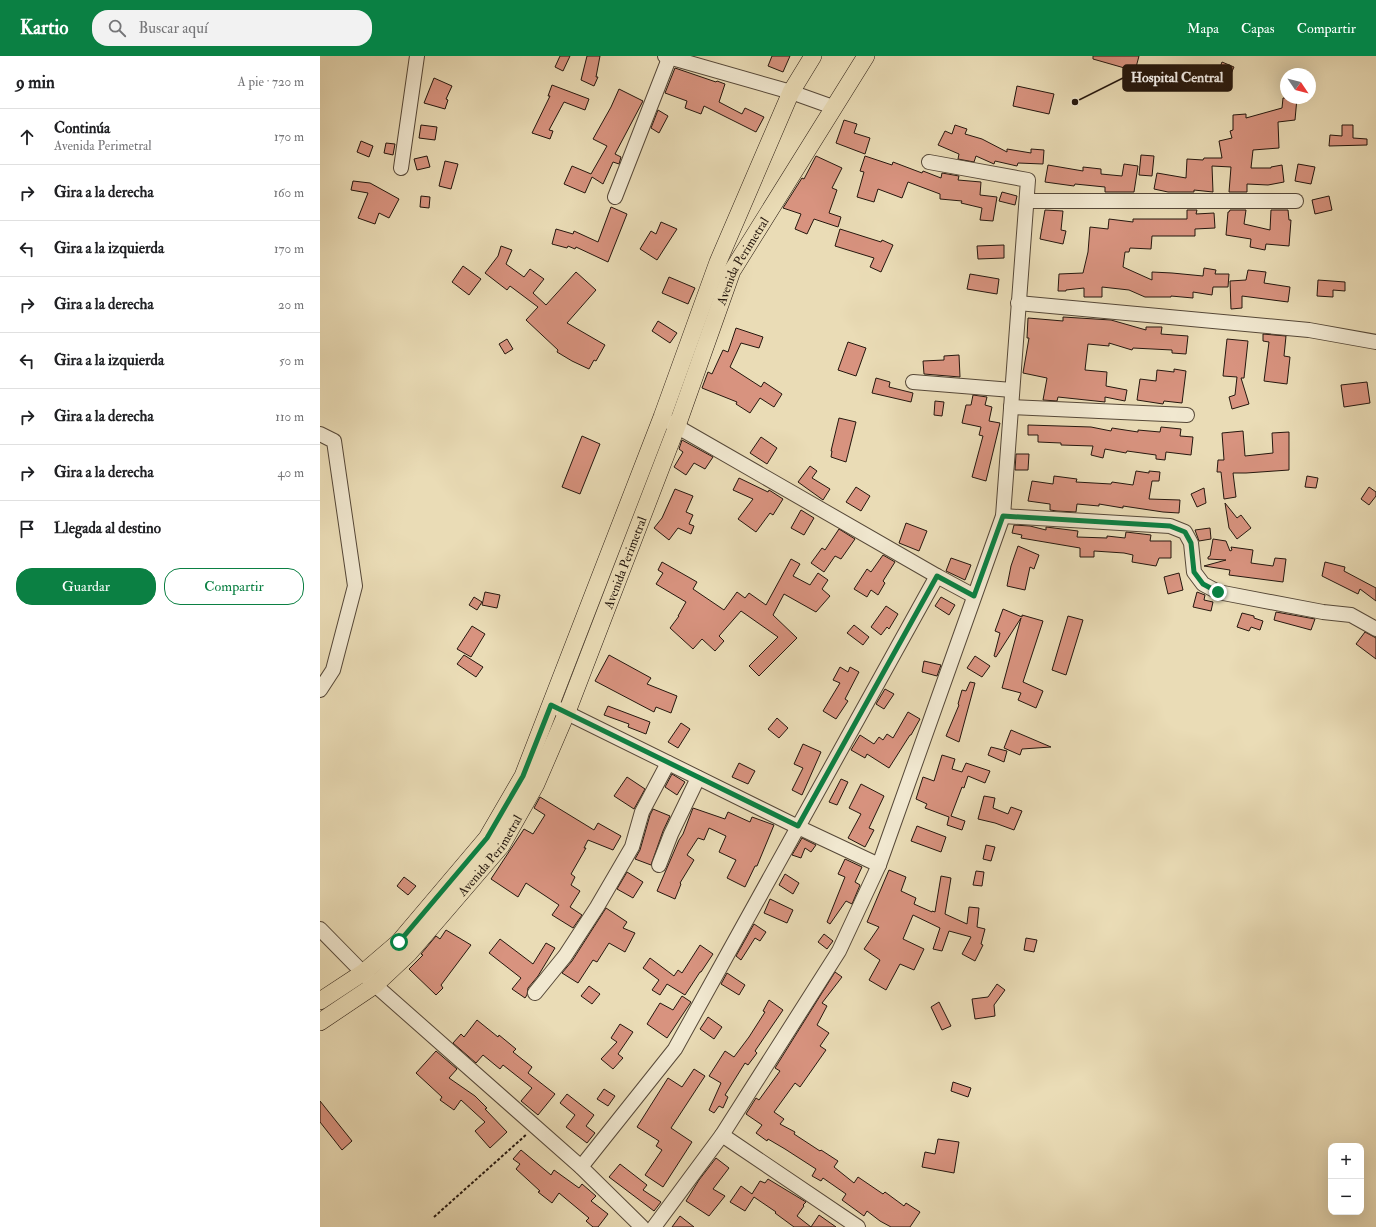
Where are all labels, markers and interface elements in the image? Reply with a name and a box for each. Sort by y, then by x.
search box [92,10,372,46]
text: Kartio [20,16,68,40]
icon: search [106,17,128,39]
text: Buscar aquí [138,19,208,38]
text: Mapa [1187,20,1219,37]
text: Capas [1241,20,1275,37]
text: Compartir [1297,20,1356,37]
callout: Hospital Central [1123,65,1232,91]
north arrow [1280,68,1316,104]
text: Hospital Central [1131,69,1224,87]
text: 9 min [16,72,55,93]
text: A pie · 720 m [238,74,304,90]
text: Continúa [54,119,110,138]
icon: ahead [16,126,38,148]
text: 170 m [274,129,304,145]
text: Avenida Perimetral [54,138,152,154]
icon: right [16,182,38,204]
text: Gira a la derecha [54,183,154,202]
text: 160 m [273,185,304,201]
street label: Avenida Perimetral [713,214,773,308]
icon: left [16,238,38,260]
text: Gira a la izquierda [54,239,164,258]
text: 170 m [274,241,304,257]
icon: right [16,294,38,316]
text: Gira a la derecha [54,295,154,314]
text: 20 m [278,297,304,313]
icon: left [16,350,38,372]
text: Gira a la izquierda [54,351,164,370]
text: 50 m [279,353,304,369]
icon: right [16,406,38,428]
text: Gira a la derecha [54,407,154,426]
text: 110 m [275,409,304,425]
icon: right [16,462,38,484]
text: Gira a la derecha [54,463,154,482]
text: 40 m [278,465,304,481]
street label: Avenida Perimetral [600,514,651,612]
icon: arrive [16,518,38,540]
text: Llegada al destino [54,519,161,538]
button: Guardar [16,568,156,605]
button: Compartir [164,568,304,605]
route end [1209,583,1227,601]
street label: Avenida Perimetral [454,812,526,900]
route start [390,933,408,951]
map controls [1328,1143,1364,1215]
button: + [1328,1143,1364,1179]
button: − [1328,1179,1364,1215]

